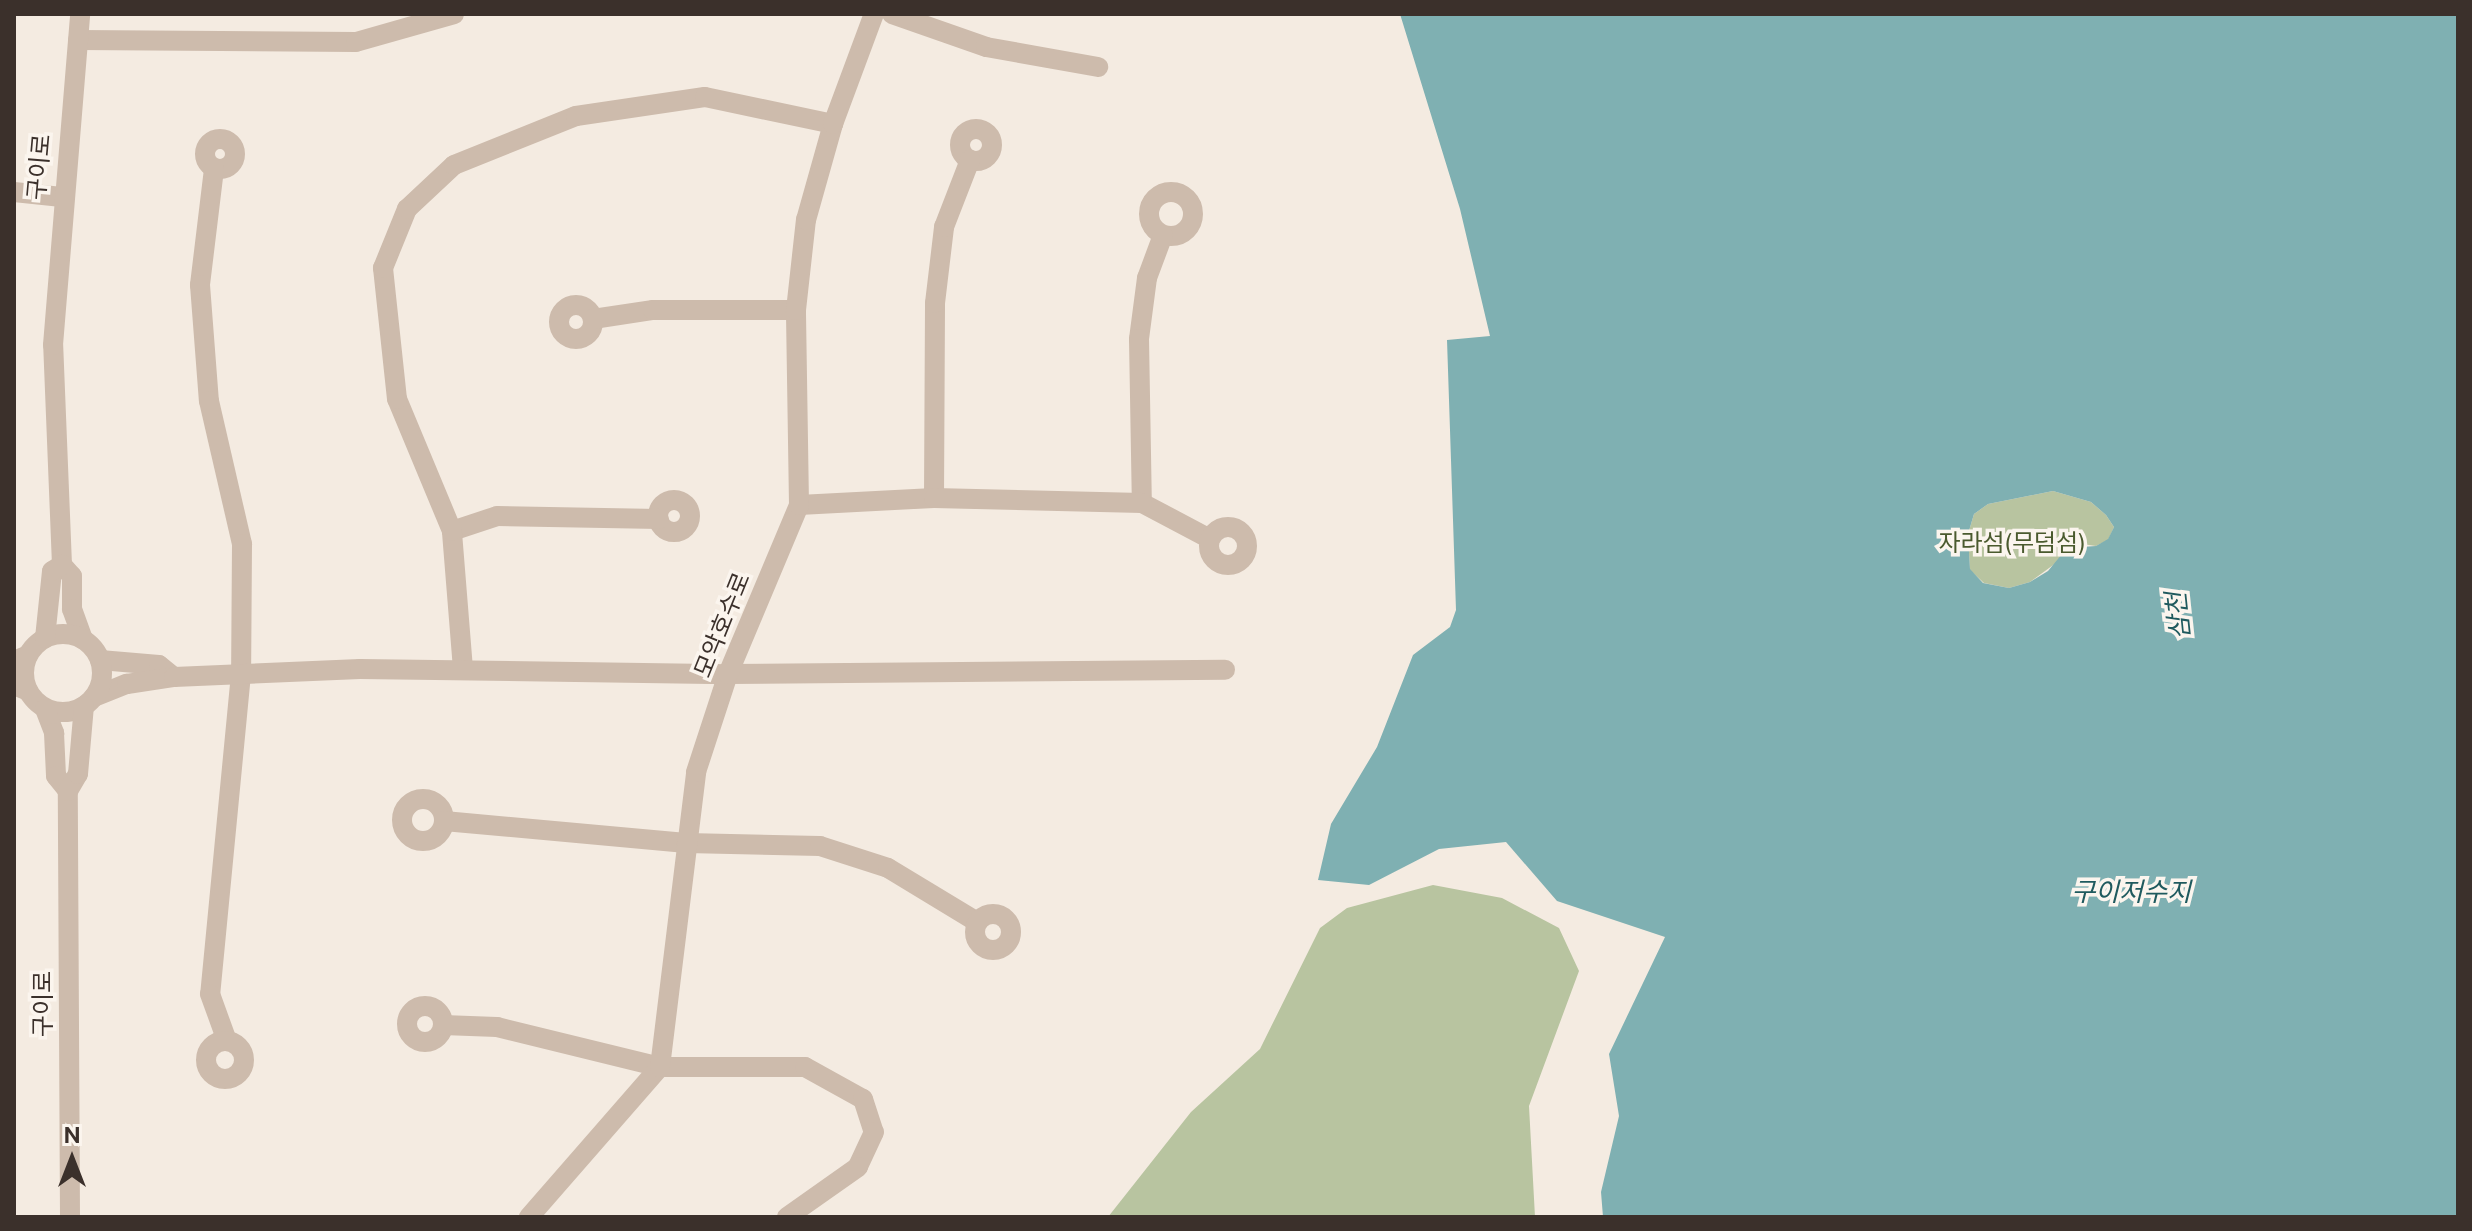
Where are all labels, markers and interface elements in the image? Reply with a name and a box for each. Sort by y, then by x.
street label: 구이로 [22,133,56,201]
park label: 자라섬(무덤섬) [1938,529,2086,557]
street label: 모악호수로 [688,568,756,682]
water label: 삼천 [2160,591,2196,641]
water label: 구이저수지 [2071,876,2191,908]
street label: 구이로 [29,971,57,1037]
north arrow [32,1119,112,1199]
text: N [63,1122,81,1148]

